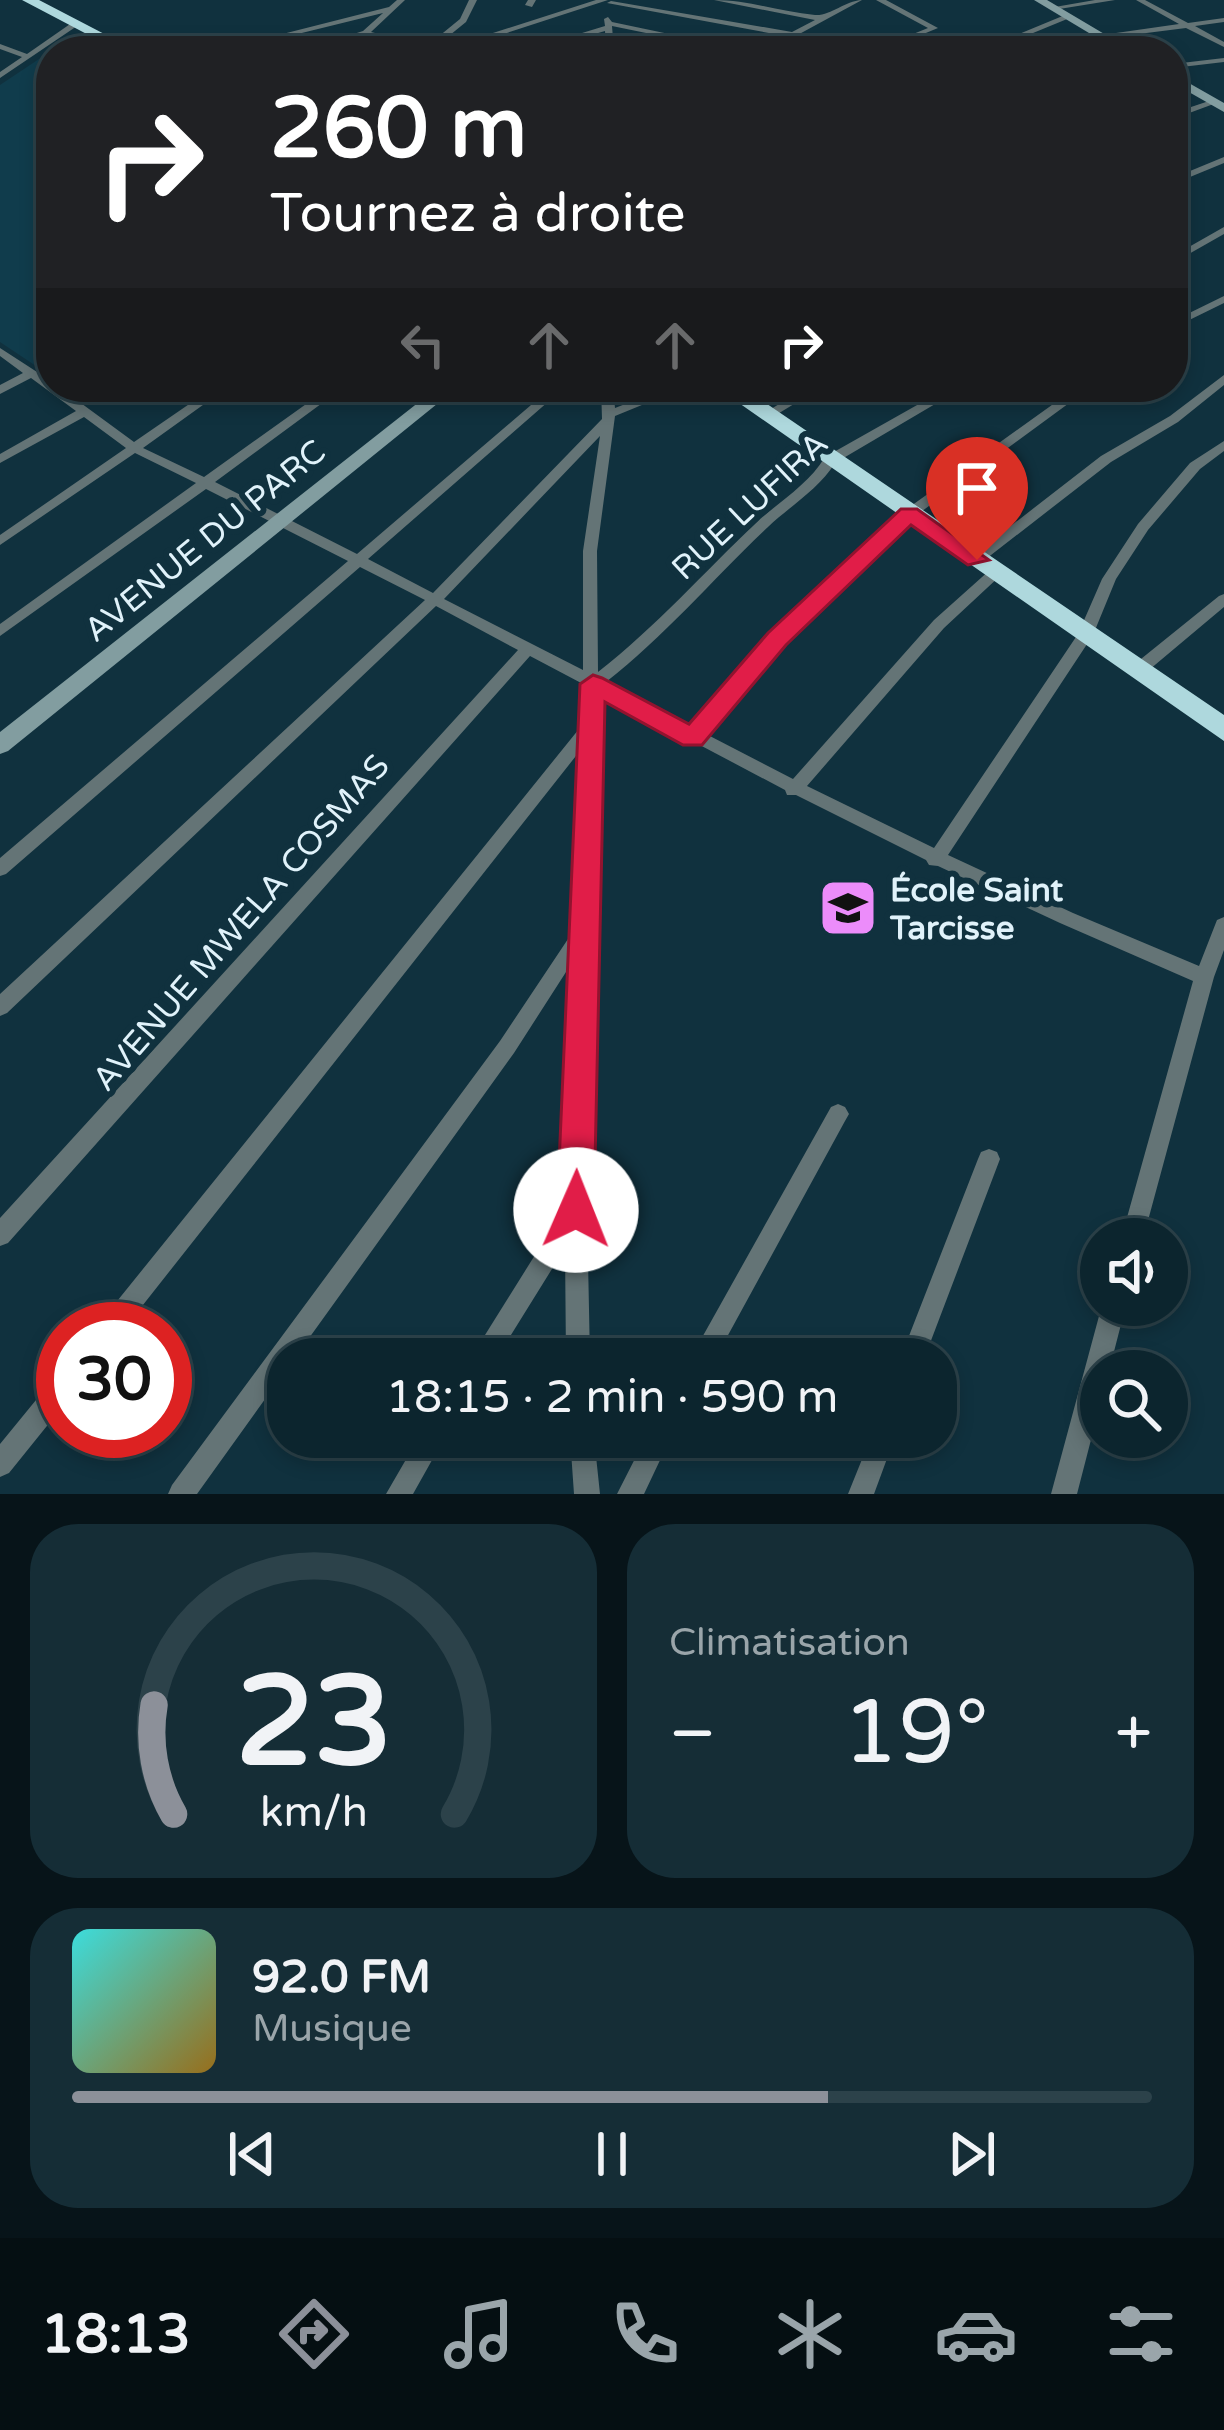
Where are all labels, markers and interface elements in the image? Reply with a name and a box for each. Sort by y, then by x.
text: 260 m [270,79,527,180]
icon: right [72,84,228,240]
text: Tournez à droite [270,181,686,246]
icon: left [390,312,456,378]
icon: ahead [516,312,582,378]
icon: ahead [642,312,708,378]
icon: right [768,312,834,378]
street label: RUE LUFIRA [664,424,836,588]
street label: AVENUE DU PARC [77,432,333,650]
pin [926,437,1028,560]
icon: arrive [944,455,1010,521]
street label: AVENUE MWELA COSMAS [85,747,398,1099]
place label: École Saint Tarcisse [889,871,1063,948]
school or university icon: École Saint Tarcisse [817,877,879,939]
position arrow [513,1147,639,1273]
map controls [1080,1218,1188,1458]
button: sound [1080,1218,1188,1326]
speed limit sign: 30 [36,1302,192,1458]
button: search [1080,1350,1188,1458]
text: 18:15 · 2 min · 590 m [386,1371,838,1425]
text: Climatisation [669,1619,910,1666]
text: 23 [235,1648,392,1799]
text: 19° [842,1679,989,1788]
text: − [669,1694,716,1774]
text: + [1115,1694,1152,1774]
text: km/h [260,1787,367,1838]
text: 92.0 FM [252,1951,431,2005]
text: Musique [252,2005,412,2052]
icon: previous [219,2121,285,2187]
icon: pause [579,2121,645,2187]
icon: next [939,2121,1005,2187]
icon: directions [272,2292,356,2376]
icon: music [437,2292,521,2376]
icon: phone [603,2292,687,2376]
icon: climate [768,2292,852,2376]
icon: car [934,2292,1018,2376]
icon: filters [1099,2292,1183,2376]
text: 18:13 [41,2302,190,2367]

